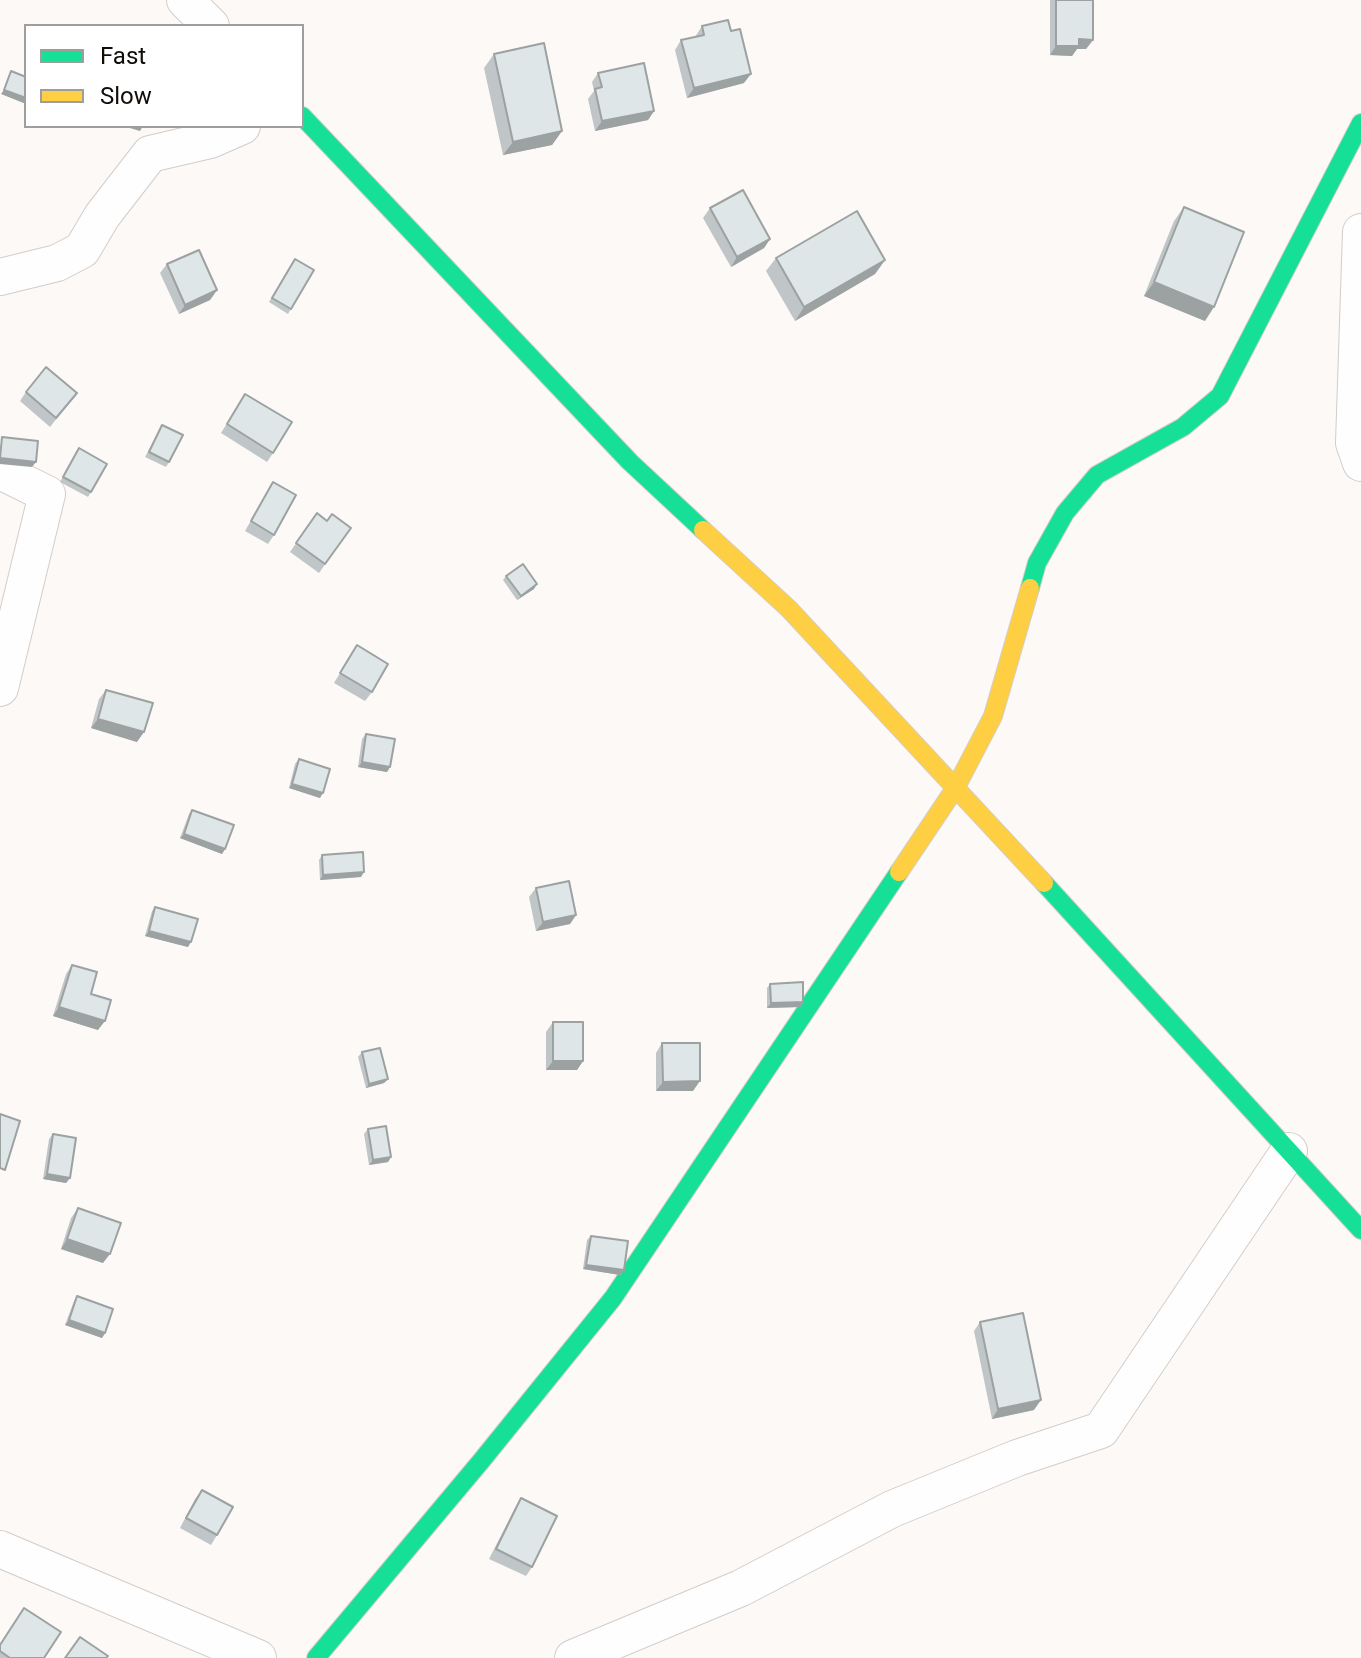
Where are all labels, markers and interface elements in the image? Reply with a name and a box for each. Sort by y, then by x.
legend [24,24,304,128]
text: Fast [100,42,146,70]
text: Slow [100,82,152,110]

